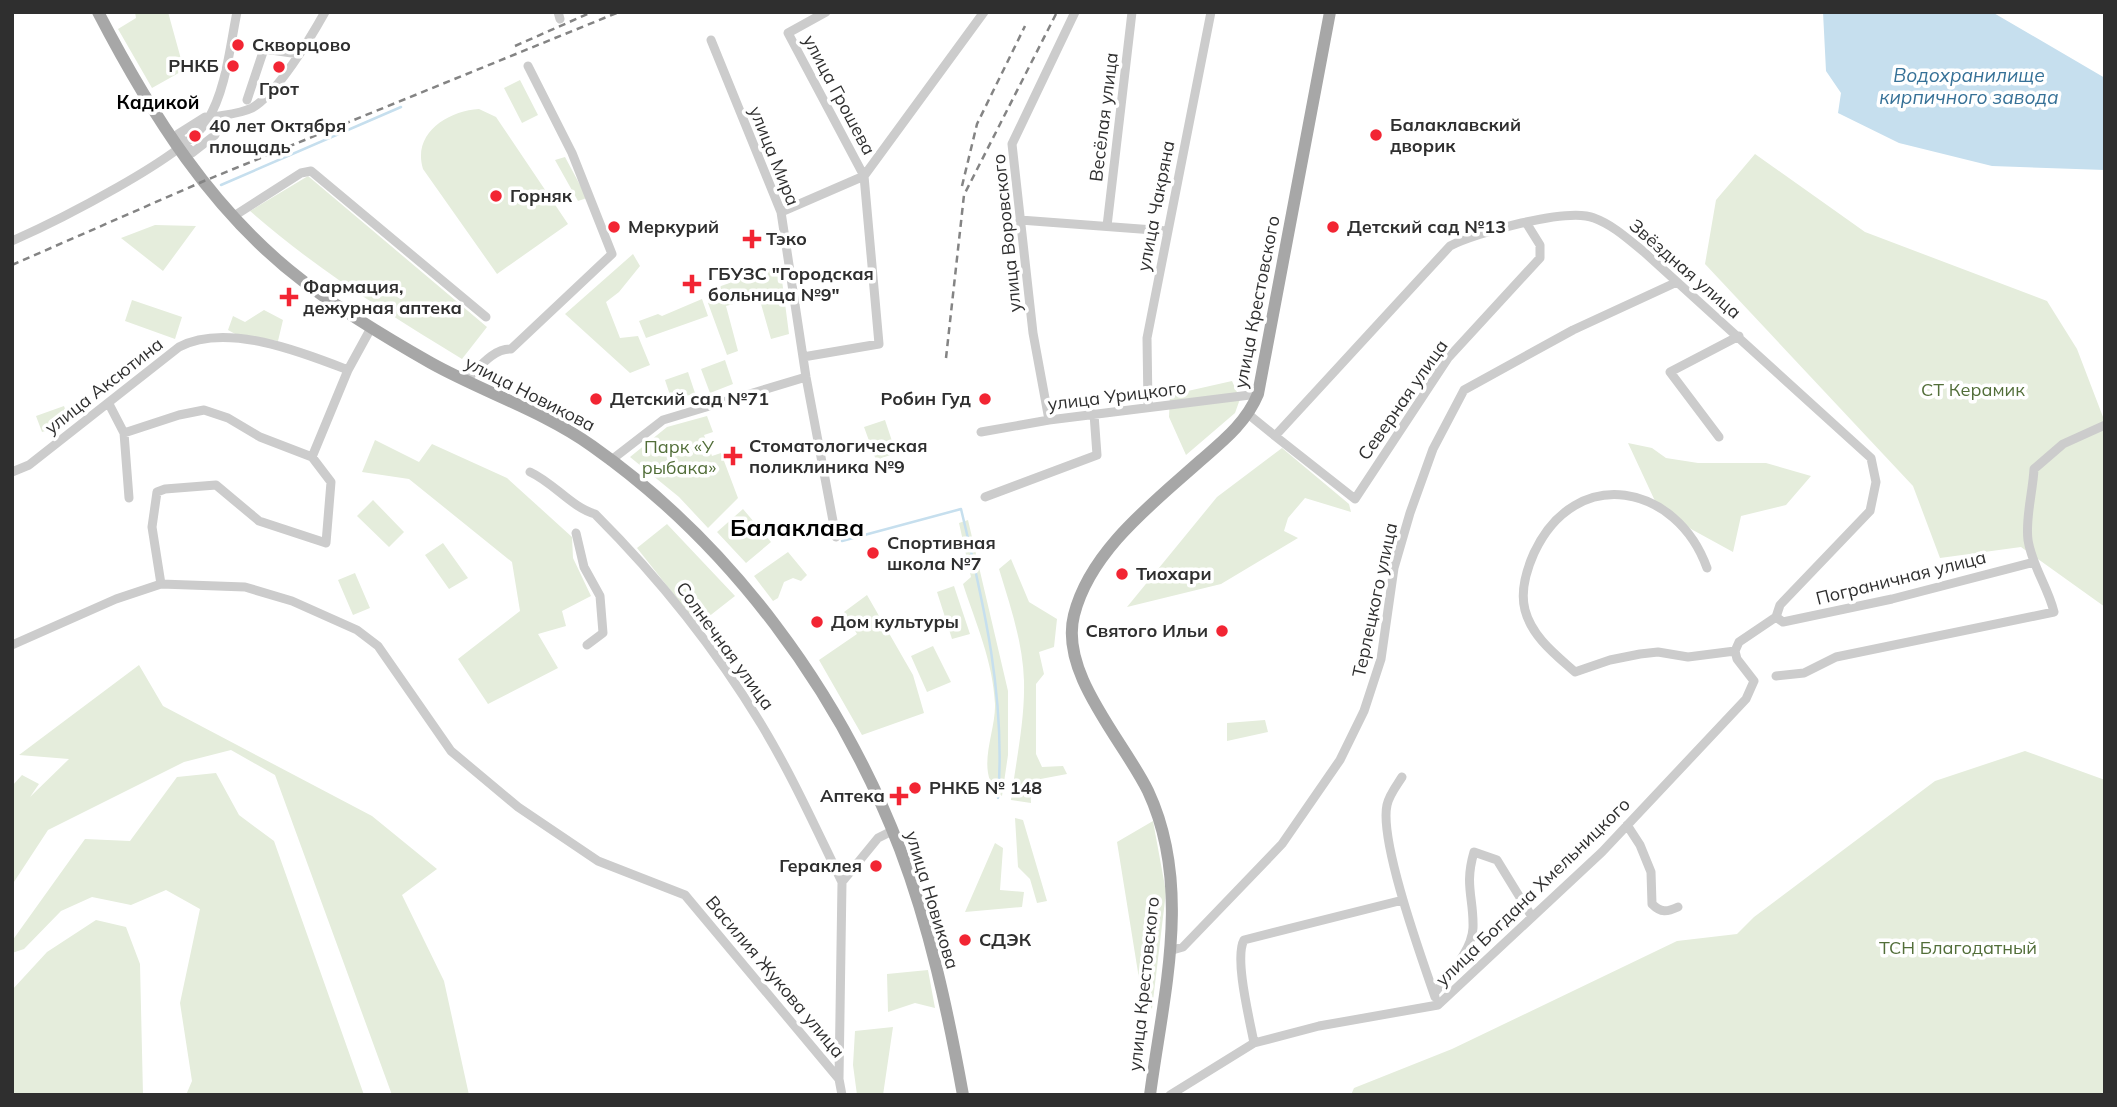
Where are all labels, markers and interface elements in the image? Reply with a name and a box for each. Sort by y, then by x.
street label: улица Грошева [798,31,881,159]
place label: Скворцово [252,33,351,56]
marker: Скворцово [230,37,246,53]
street label: Весёлая улица [1084,51,1123,183]
place label: РНКБ [168,54,219,77]
marker: РНКБ [225,58,241,74]
marker: Грот [271,59,287,75]
water label: Водохранилище кирпичного завода [1879,63,2059,109]
place label: Грот [259,77,299,100]
district label: Кадикой [117,90,199,114]
street label: улица Мира [744,103,805,209]
place label: Балаклавский дворик [1390,113,1521,157]
place label: 40 лет Октября площадь [209,114,346,158]
marker: Балаклавский дворик [1368,127,1384,143]
marker: 40 лет Октября площадь [187,128,203,144]
street label: улица Чакряна [1132,138,1179,273]
street label: улица Воровского [987,153,1026,313]
place label: Горняк [510,184,573,207]
marker: Горняк [488,188,504,204]
street label: улица Крестовского [1228,214,1285,390]
street label: Звёздная улица [1625,214,1746,323]
place label: Меркурий [628,215,719,238]
place label: Детский сад №13 [1347,215,1506,238]
marker: Меркурий [606,219,622,235]
marker: Детский сад №13 [1325,219,1341,235]
place label: Тэко [766,227,807,250]
marker: Тэко [744,231,760,247]
place label: ГБУЗС "Городская больница №9" [708,262,874,306]
marker: ГБУЗС "Городская больница №9" [682,274,702,294]
place label: Фармация, дежурная аптека [303,275,462,319]
marker: Фармация, дежурная аптека [281,289,297,305]
street label: улица Аксютина [40,332,167,439]
street label: Северная улица [1352,335,1453,464]
street label: улица Новикова [461,351,599,436]
street label: улица Урицкого [1046,376,1188,415]
park label: СТ Керамик [1921,378,2025,401]
place label: Детский сад №71 [610,387,769,410]
place label: Робин Гуд [881,387,972,410]
marker: Детский сад №71 [588,391,604,407]
marker: Робин Гуд [977,391,993,407]
place label: Стоматологическая поликлиника №9 [749,434,927,478]
park label: Парк «У рыбака» [642,435,716,479]
marker: Стоматологическая поликлиника №9 [723,446,743,466]
district label: Балаклава [730,512,864,542]
street label: Терлецкого улица [1347,520,1402,679]
place label: Спортивная школа №7 [887,531,996,575]
marker: Спортивная школа №7 [865,545,881,561]
street label: Пограничная улица [1813,545,1988,610]
place label: Тиохари [1136,562,1211,585]
marker: Тиохари [1114,566,1130,582]
street label: Солнечная улица [671,577,780,714]
place label: Дом культуры [831,610,959,633]
marker: Дом культуры [809,614,825,630]
place label: Святого Ильи [1085,619,1208,642]
marker: Святого Ильи [1214,623,1230,639]
place label: РНКБ № 148 [929,776,1042,799]
marker: РНКБ № 148 [907,780,923,796]
place label: Аптека [820,784,885,807]
marker: Аптека [891,788,907,804]
street label: улица Богдана Хмельницкого [1431,793,1635,991]
street label: улица Новикова [901,828,964,972]
place label: Гераклея [779,854,862,877]
marker: Гераклея [868,858,884,874]
street label: Василия Жукова улица [701,891,850,1062]
street label: улица Крестовского [1123,896,1164,1072]
place label: СДЭК [979,928,1032,951]
marker: СДЭК [957,932,973,948]
park label: ТСН Благодатный [1879,936,2037,959]

